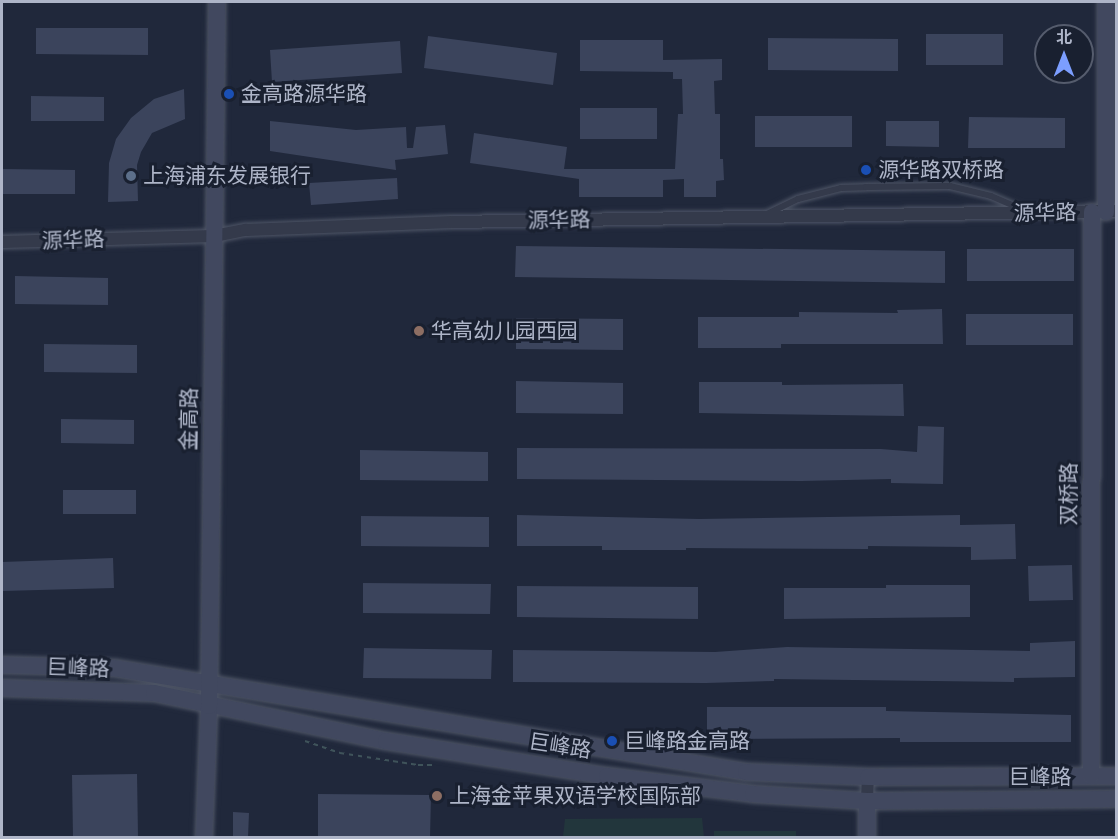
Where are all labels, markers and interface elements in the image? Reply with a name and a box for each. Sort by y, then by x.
north arrow [1034,24,1094,84]
text: 北 [1056,27,1072,48]
place label: 金高路源华路 [241,81,367,107]
marker: 金高路源华路 [222,87,236,101]
place label: 源华路双桥路 [878,157,1004,183]
place label: 上海浦东发展银行 [143,163,311,189]
marker: 源华路双桥路 [859,163,873,177]
marker: 上海浦东发展银行 [124,169,138,183]
street label: 源华路 [1013,200,1077,226]
street label: 源华路 [527,207,591,233]
street label: 源华路 [41,226,105,254]
place label: 华高幼儿园西园 [431,318,578,344]
marker: 华高幼儿园西园 [412,324,426,338]
street label: 金高路 [176,387,202,451]
street label: 双桥路 [1056,463,1082,525]
street label: 巨峰路 [46,654,110,682]
place label: 巨峰路金高路 [624,728,750,754]
street label: 巨峰路 [527,729,593,763]
marker: 巨峰路金高路 [605,734,619,748]
street label: 巨峰路 [1009,764,1071,790]
place label: 上海金苹果双语学校国际部 [449,783,701,809]
marker: 上海金苹果双语学校国际部 [430,789,444,803]

